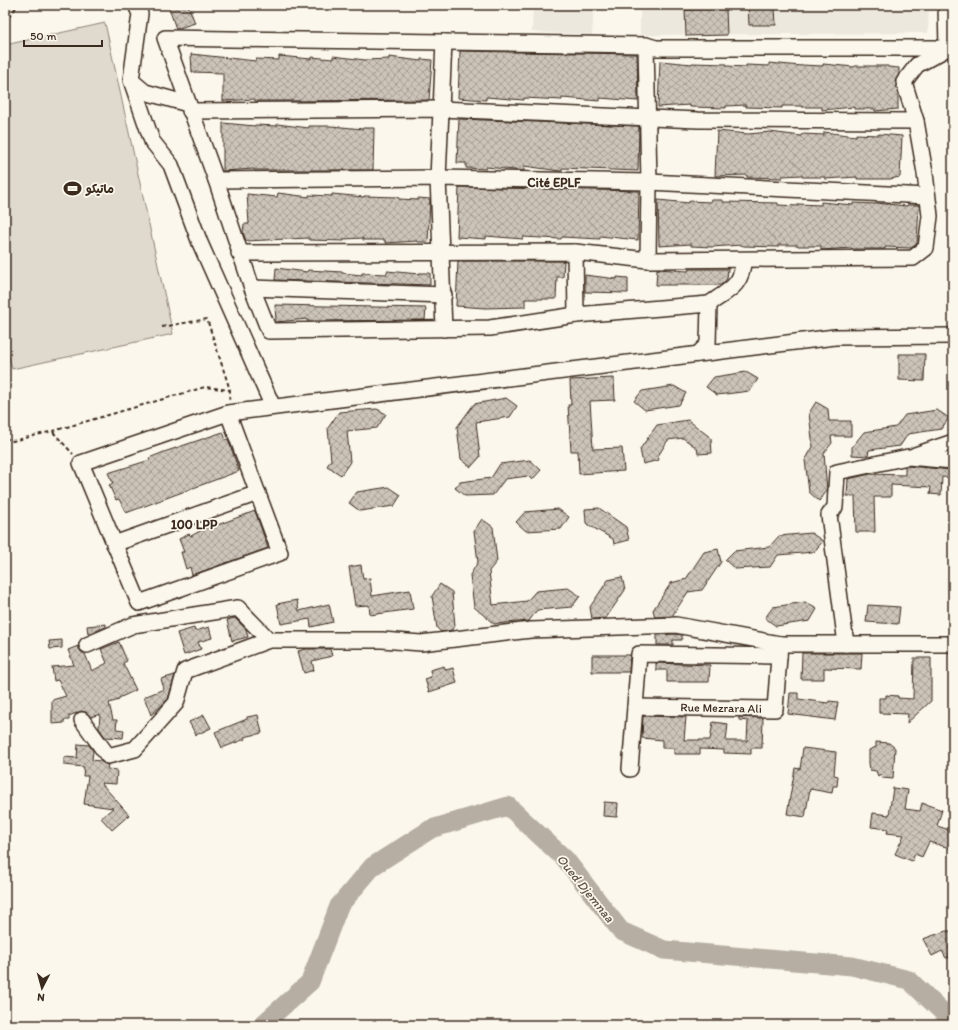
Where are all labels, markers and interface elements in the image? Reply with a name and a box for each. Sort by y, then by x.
scale bar [24,22,102,48]
text: 50 m [30,29,56,43]
district label: Cité EPLF [527,175,581,190]
sports icon: ماتيكو [63,179,83,199]
place label: ماتيكو [85,182,114,197]
district label: 100 LPP [171,517,218,532]
street label: Rue Mezrara Ali [680,700,762,716]
water label: Oued Djemnaa [554,852,618,926]
north arrow [22,968,62,1008]
text: N [37,991,45,1004]

